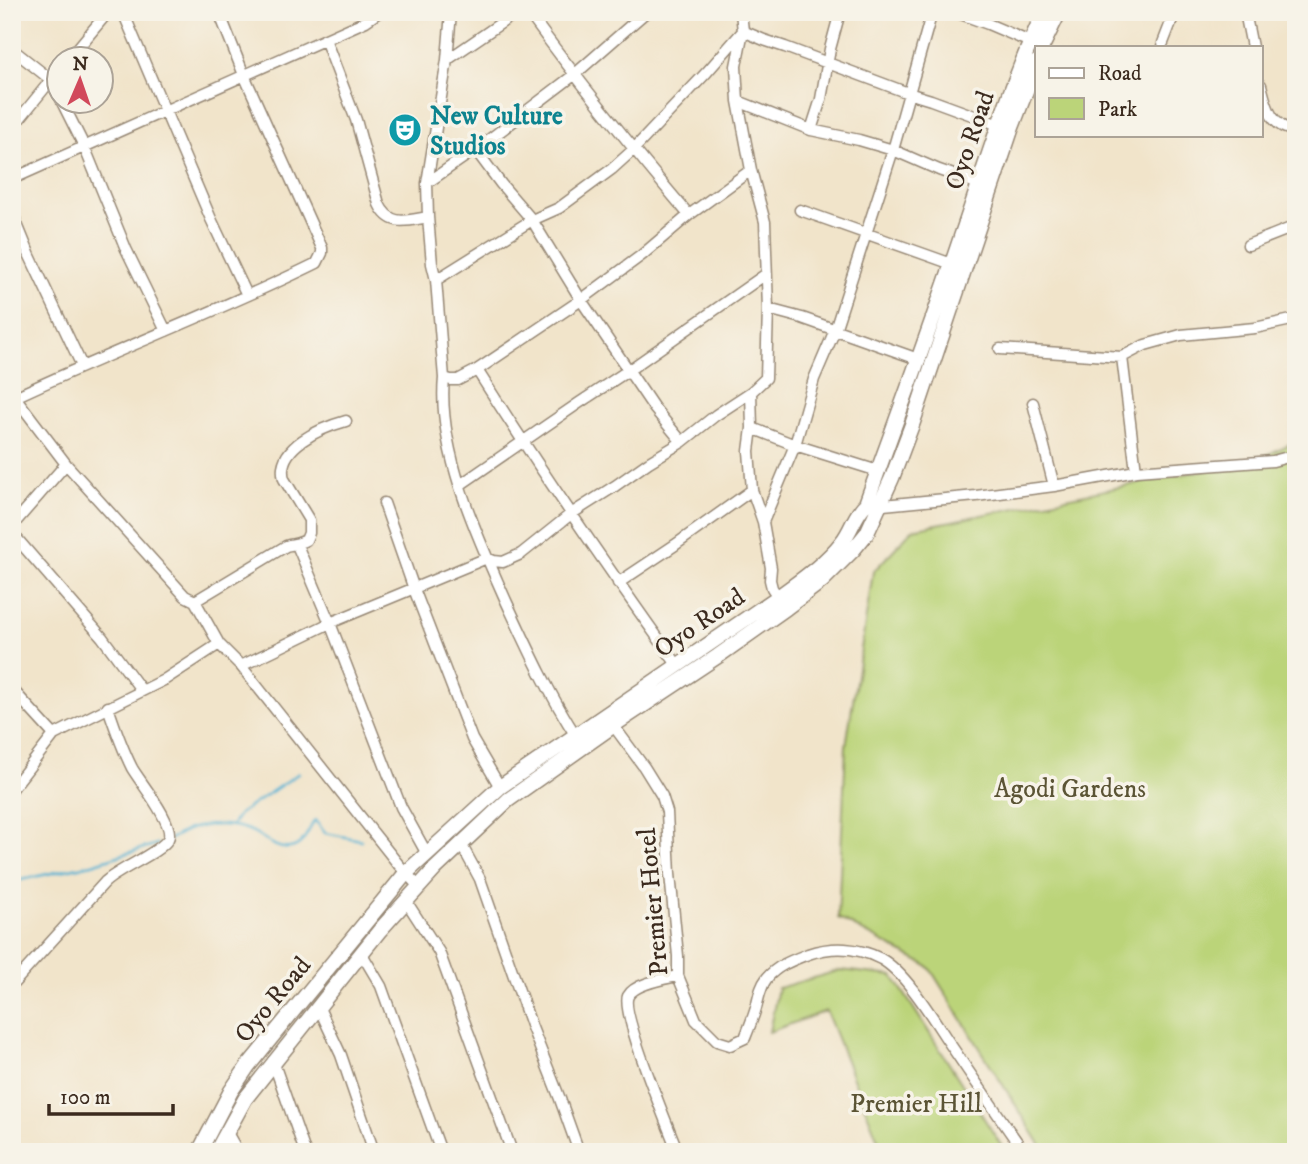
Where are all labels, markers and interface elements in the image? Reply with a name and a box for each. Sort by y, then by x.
north arrow [46,46,116,116]
legend [1035,46,1262,136]
text: N [72,53,89,76]
text: Road [1098,61,1142,87]
street label: Oyo Road [938,87,1003,194]
text: Park [1098,97,1138,123]
place label: New Culture Studios [430,100,563,163]
theatre icon: New Culture Studios [386,111,424,149]
street label: Oyo Road [648,581,752,666]
park label: Agodi Gardens [994,773,1146,806]
street label: Premier Hotel [631,826,676,977]
street label: Oyo Road [227,950,319,1050]
scale bar [49,1073,173,1117]
text: 100 m [60,1085,111,1111]
park label: Premier Hill [850,1088,982,1121]

